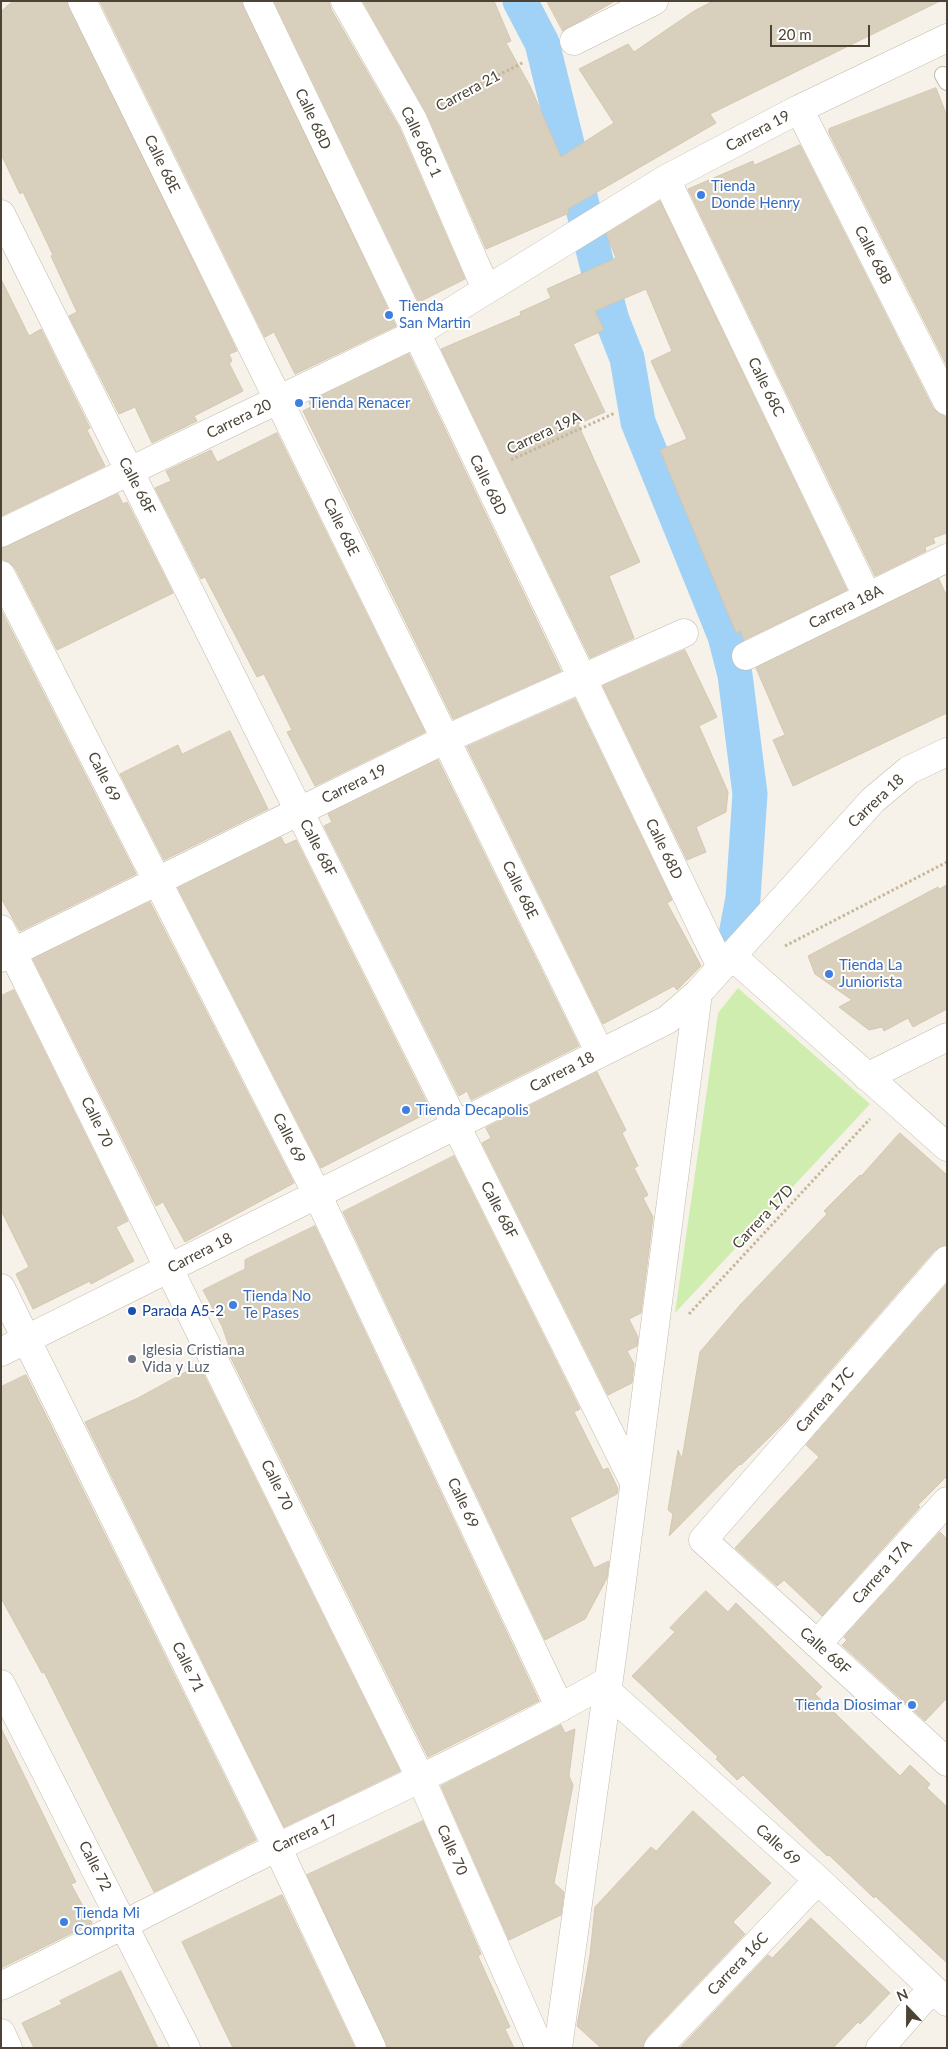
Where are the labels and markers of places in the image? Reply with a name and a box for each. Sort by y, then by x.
place label: Tienda Donde Henry [711,177,800,212]
marker: Tienda Donde Henry [695,189,707,201]
place label: Tienda San Martin [399,297,471,332]
marker: Tienda San Martin [383,309,395,321]
place label: Tienda Renacer [309,394,410,412]
marker: Tienda Renacer [293,397,305,409]
place label: Tienda La Juniorista [839,956,903,991]
marker: Tienda La Juniorista [823,968,835,980]
place label: Tienda Decapolis [416,1101,529,1119]
marker: Tienda Decapolis [400,1104,412,1116]
place label: Tienda No Te Pases [243,1287,311,1322]
marker: Tienda No Te Pases [227,1299,239,1311]
place label: Parada A5-2 [142,1302,224,1320]
marker: Parada A5-2 [126,1305,138,1317]
place label: Iglesia Cristiana Vida y Luz [142,1341,245,1376]
marker: Iglesia Cristiana Vida y Luz [126,1353,138,1365]
place label: Tienda Diosimar [795,1696,902,1714]
marker: Tienda Diosimar [906,1699,918,1711]
place label: Tienda Mi Comprita [74,1904,140,1939]
marker: Tienda Mi Comprita [58,1916,70,1928]

